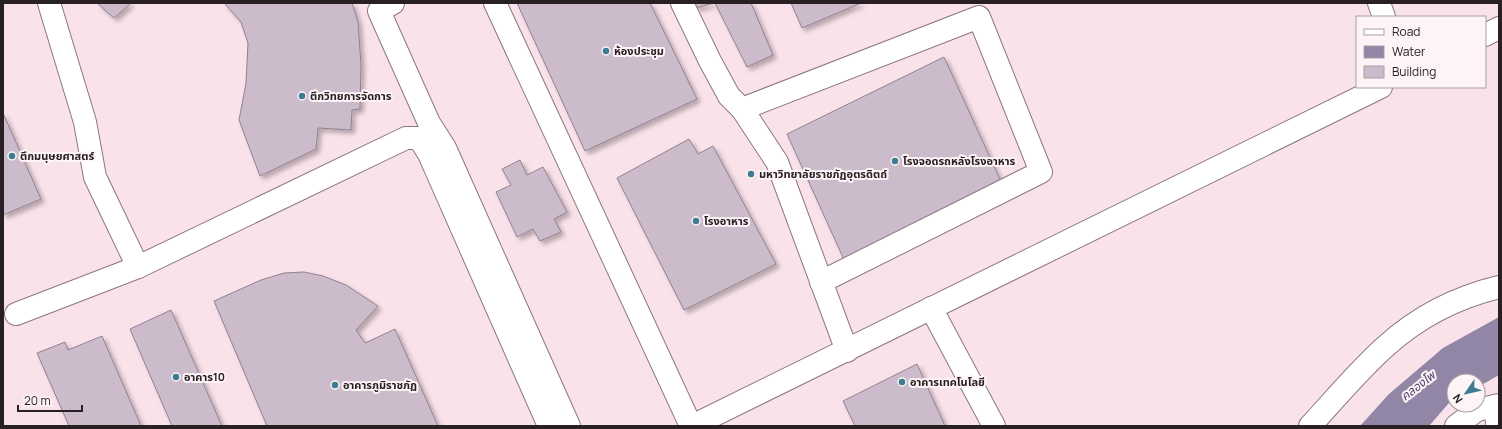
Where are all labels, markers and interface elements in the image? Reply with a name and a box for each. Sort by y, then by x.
legend [1356,16,1486,88]
text: Road [1392,23,1420,40]
place label: ห้องประชุม [614,43,664,58]
text: Water [1392,43,1426,60]
marker: ห้องประชุม [601,46,611,56]
text: Building [1392,63,1436,80]
place label: ตึกวิทยการจัดการ [310,88,392,103]
marker: ตึกวิทยการจัดการ [297,91,307,101]
place label: ตึกมนุษยศาสตร์ [20,148,94,163]
marker: ตึกมนุษยศาสตร์ [7,151,17,161]
place label: โรงจอดรถหลังโรงอาหาร [903,153,1015,168]
marker: โรงจอดรถหลังโรงอาหาร [890,156,900,166]
place label: มหาวิทยาลัยราชภัฏอุตรดิตถ์ [759,166,887,181]
marker: มหาวิทยาลัยราชภัฏอุตรดิตถ์ [746,169,756,179]
place label: โรงอาหาร [704,213,749,228]
marker: โรงอาหาร [691,216,701,226]
water label: คลองโพ [1397,366,1440,404]
place label: อาคาร10 [184,369,225,384]
marker: อาคาร10 [171,372,181,382]
north arrow [1446,373,1486,413]
place label: อาคารเทคโนโลยี [910,374,985,389]
place label: อาคารภูมิราชภัฏ [343,377,417,392]
marker: อาคารเทคโนโลยี [897,377,907,387]
marker: อาคารภูมิราชภัฏ [330,380,340,390]
scale bar [18,387,82,413]
text: N [1449,391,1466,406]
text: 20 m [24,392,51,409]

